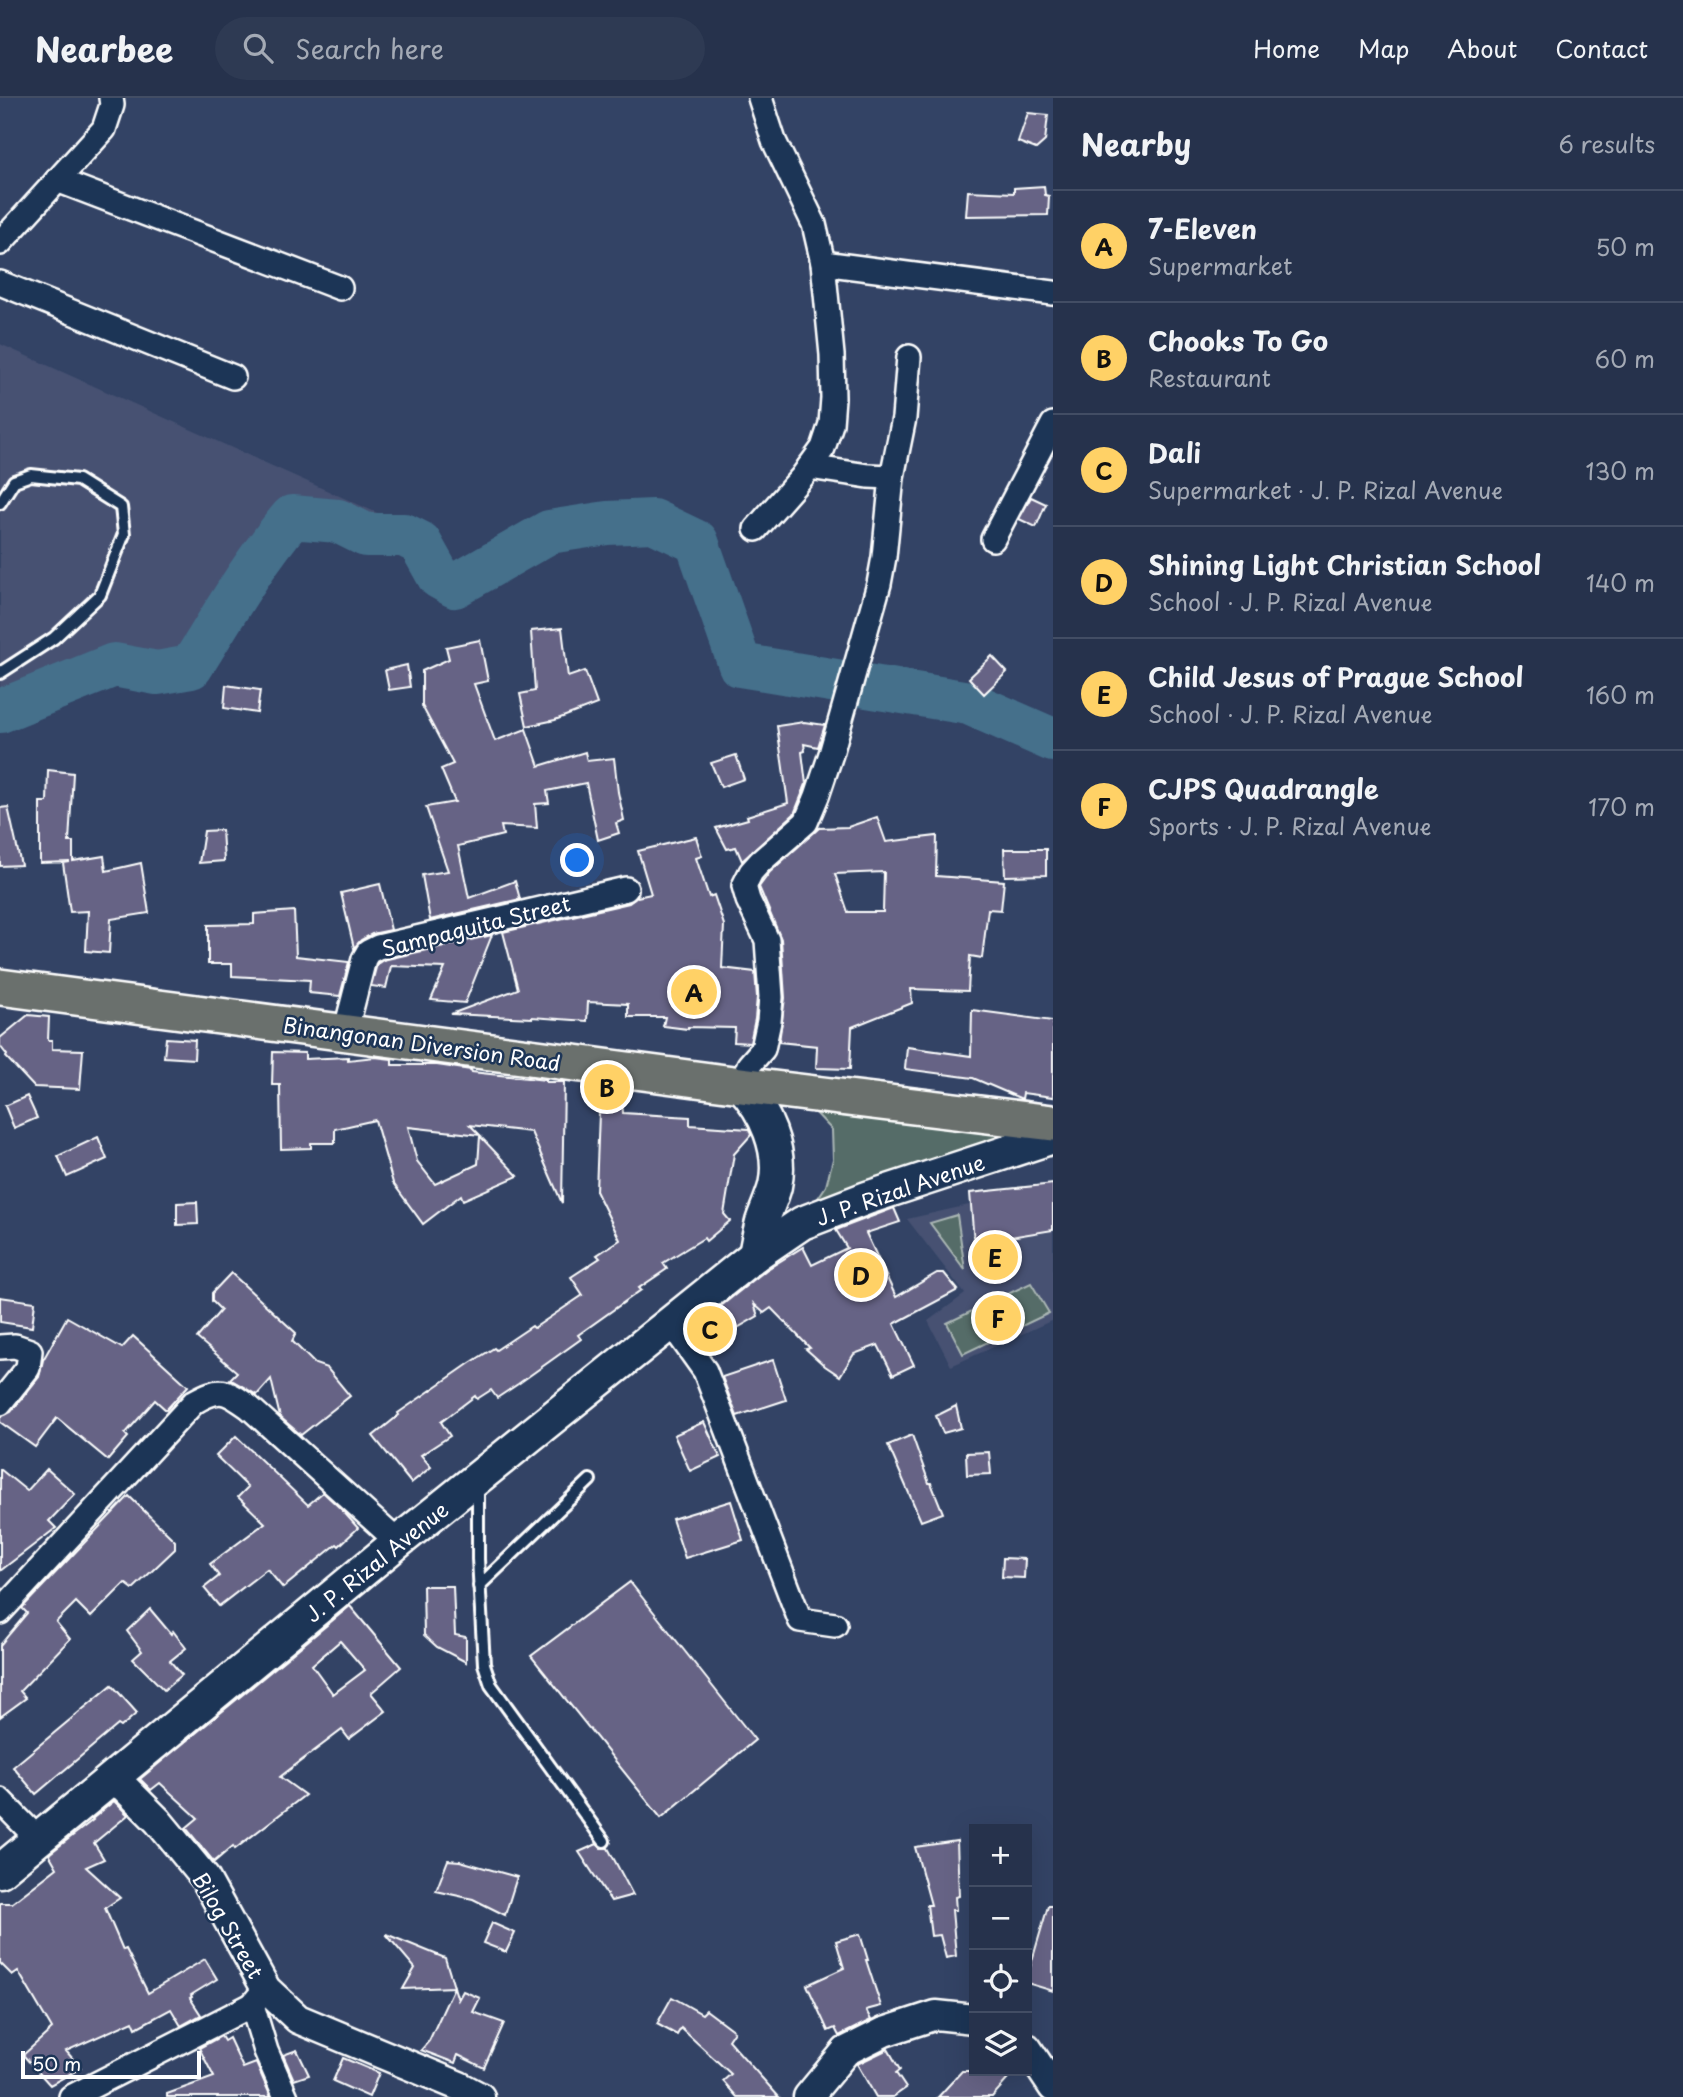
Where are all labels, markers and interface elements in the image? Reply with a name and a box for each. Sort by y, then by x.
search box [215,17,705,80]
text: Nearbee [35,23,173,73]
icon: search [239,29,277,67]
text: Search here [295,29,444,68]
text: Home [1253,30,1320,66]
text: Map [1358,30,1409,66]
text: About [1447,30,1517,66]
text: Contact [1555,30,1648,66]
text: Nearby [1081,121,1191,166]
text: 6 results [1559,126,1655,161]
text: 7-Eleven [1148,209,1257,248]
text: A [1095,229,1113,264]
text: 50 m [1595,229,1655,264]
text: Supermarket [1148,248,1292,283]
text: Chooks To Go [1148,321,1328,360]
text: B [1096,341,1112,376]
text: 60 m [1595,341,1655,376]
text: Restaurant [1148,360,1271,395]
text: Dali [1148,433,1201,472]
text: C [1095,453,1113,488]
text: 130 m [1585,453,1655,488]
text: Supermarket · J. P. Rizal Avenue [1148,472,1503,507]
text: Shining Light Christian School [1148,545,1541,584]
text: D [1095,565,1113,600]
text: 140 m [1586,565,1655,600]
text: School · J. P. Rizal Avenue [1148,584,1432,619]
text: Child Jesus of Prague School [1148,657,1523,696]
text: E [1097,677,1111,712]
text: 160 m [1586,677,1655,712]
text: School · J. P. Rizal Avenue [1148,696,1432,731]
text: CJPS Quadrangle [1148,769,1379,808]
text: F [1097,789,1111,824]
text: 170 m [1588,789,1655,824]
text: Sports · J. P. Rizal Avenue [1148,808,1431,843]
your location [560,843,594,877]
street label: Sampaguita Street [378,886,574,964]
pin: A [671,966,717,1018]
street label: Binangonan Diversion Road [281,1008,563,1078]
pin: B [584,1061,630,1113]
street label: J. P. Rizal Avenue [811,1145,989,1233]
pin: E [972,1231,1018,1283]
pin: D [838,1249,884,1301]
pin: F [975,1292,1021,1344]
pin: C [687,1303,733,1355]
street label: J. P. Rizal Avenue [297,1493,455,1629]
map controls [969,1824,1032,2076]
button: + [969,1824,1032,1887]
street label: Bilog Street [186,1866,272,1984]
button: − [969,1887,1032,1950]
button: locate [969,1950,1032,2013]
button: layers [969,2013,1032,2076]
scale bar [21,2048,201,2080]
text: 50 m [32,2049,81,2077]

